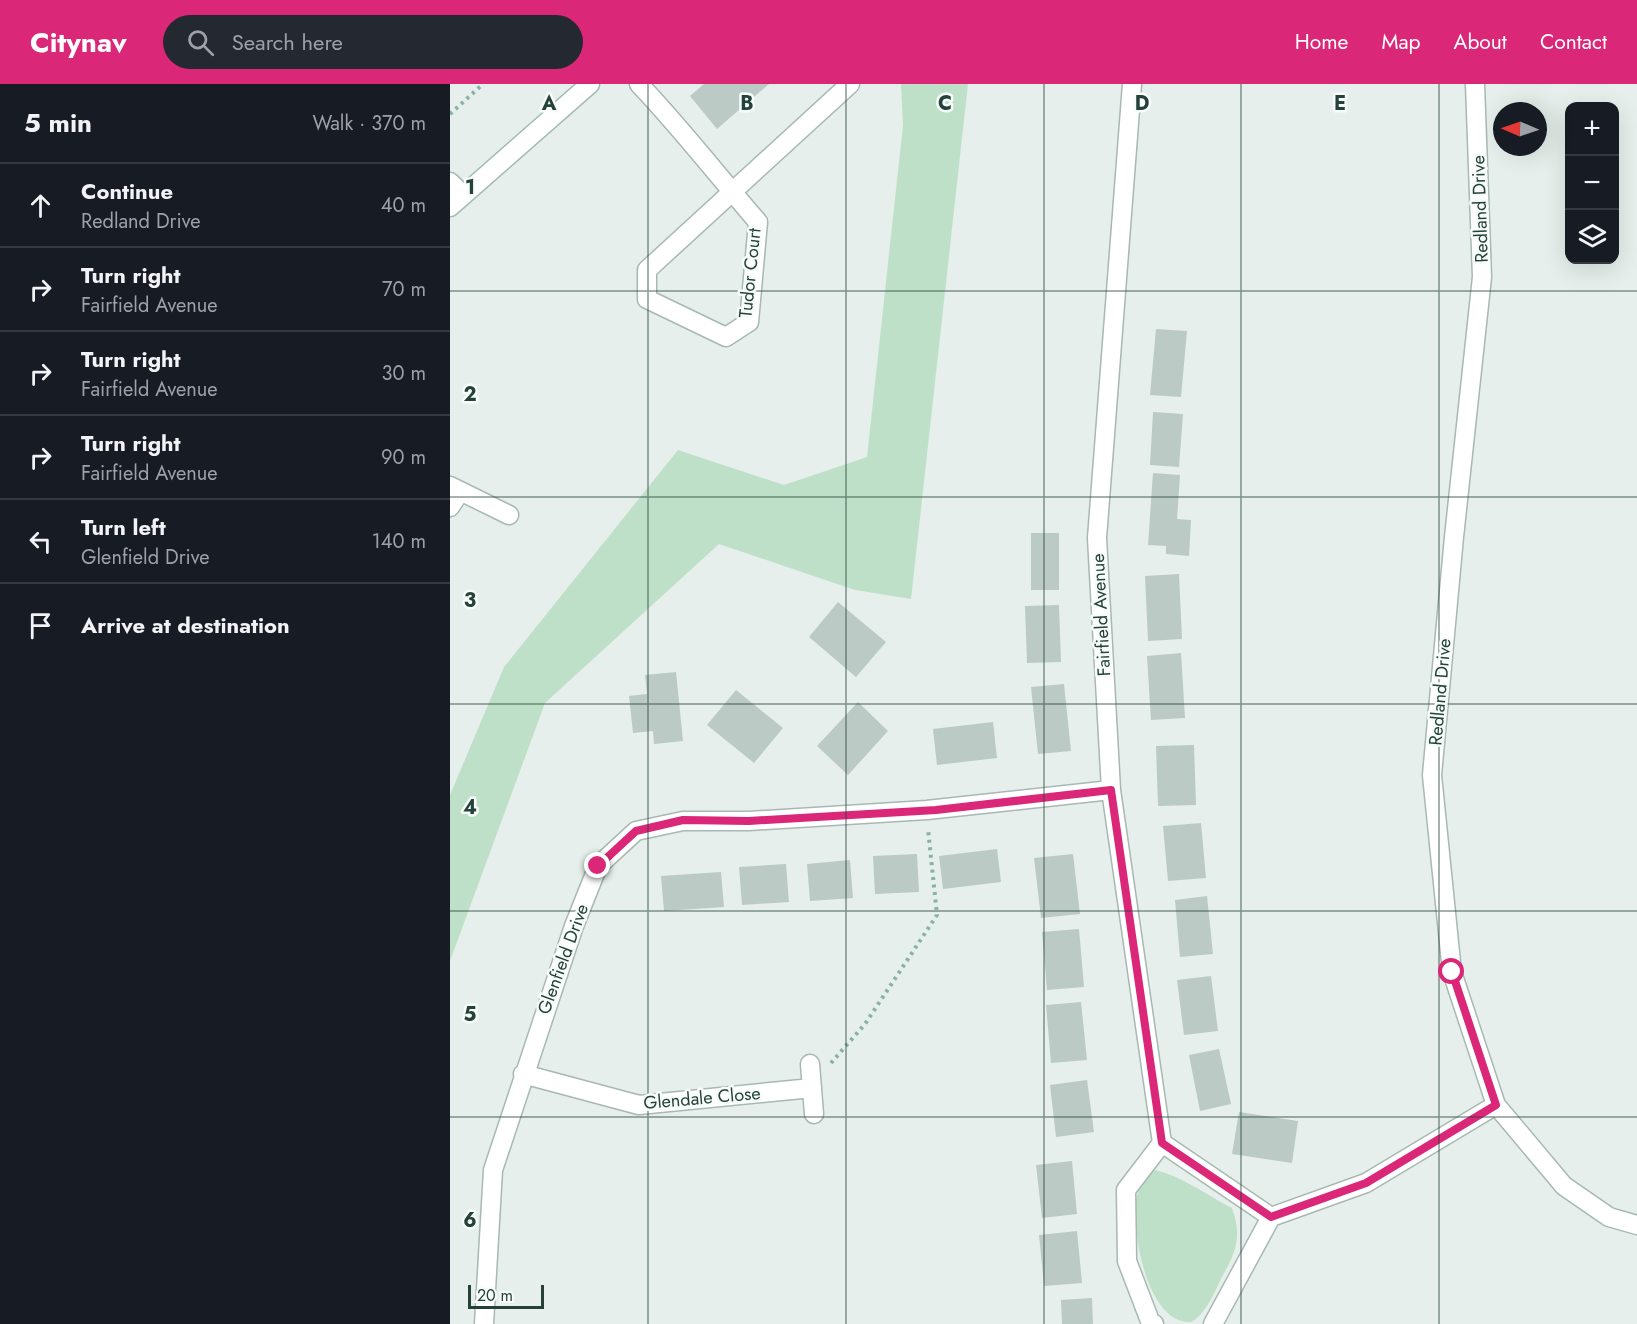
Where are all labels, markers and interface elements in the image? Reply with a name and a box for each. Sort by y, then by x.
search box [163,15,583,69]
text: Citynav [30,22,127,63]
icon: search [184,26,217,59]
text: Search here [232,26,343,58]
text: Home [1295,27,1348,57]
text: Map [1381,27,1421,57]
text: About [1454,27,1507,57]
text: Contact [1540,27,1607,57]
text: A [541,89,557,118]
text: B [740,89,754,118]
text: C [938,89,952,118]
text: D [1135,89,1149,118]
text: E [1334,89,1346,118]
north arrow [1493,102,1547,156]
map controls [1565,102,1619,264]
button: + [1565,102,1619,156]
text: 5 min [24,104,92,142]
text: Walk · 370 m [312,109,426,138]
street label: Redland Drive [1465,155,1495,263]
button: − [1565,156,1619,210]
text: 1 [465,173,475,202]
text: Continue [81,175,173,207]
icon: ahead [24,189,57,222]
text: 40 m [381,191,426,220]
text: Redland Drive [81,207,200,236]
button: layers [1565,210,1619,264]
street label: Tudor Court [732,226,768,319]
text: Turn right [81,259,181,291]
icon: right [24,273,57,306]
text: 70 m [382,275,426,304]
text: Fairfield Avenue [81,291,218,320]
text: Turn right [81,343,181,375]
icon: right [24,357,57,390]
text: 30 m [381,359,426,388]
text: Fairfield Avenue [81,375,218,404]
text: 2 [463,380,477,409]
text: Turn right [81,427,181,459]
icon: right [24,441,57,474]
text: 90 m [381,443,426,472]
text: Fairfield Avenue [81,459,218,488]
text: Turn left [81,511,166,543]
icon: left [24,525,57,558]
text: 140 m [372,527,426,556]
text: Glenfield Drive [81,543,210,572]
street label: Fairfield Avenue [1085,553,1117,677]
text: 3 [464,586,476,615]
icon: arrive [24,609,57,642]
text: Arrive at destination [81,609,290,641]
street label: Redland Drive [1422,637,1458,747]
text: 4 [463,793,477,822]
route end [584,852,610,878]
street label: Glenfield Drive [531,900,595,1018]
route start [1438,958,1464,984]
text: 5 [464,1000,477,1029]
street label: Glendale Close [642,1080,762,1116]
text: 6 [463,1206,477,1235]
scale bar [468,1282,544,1310]
text: 20 m [477,1284,513,1307]

